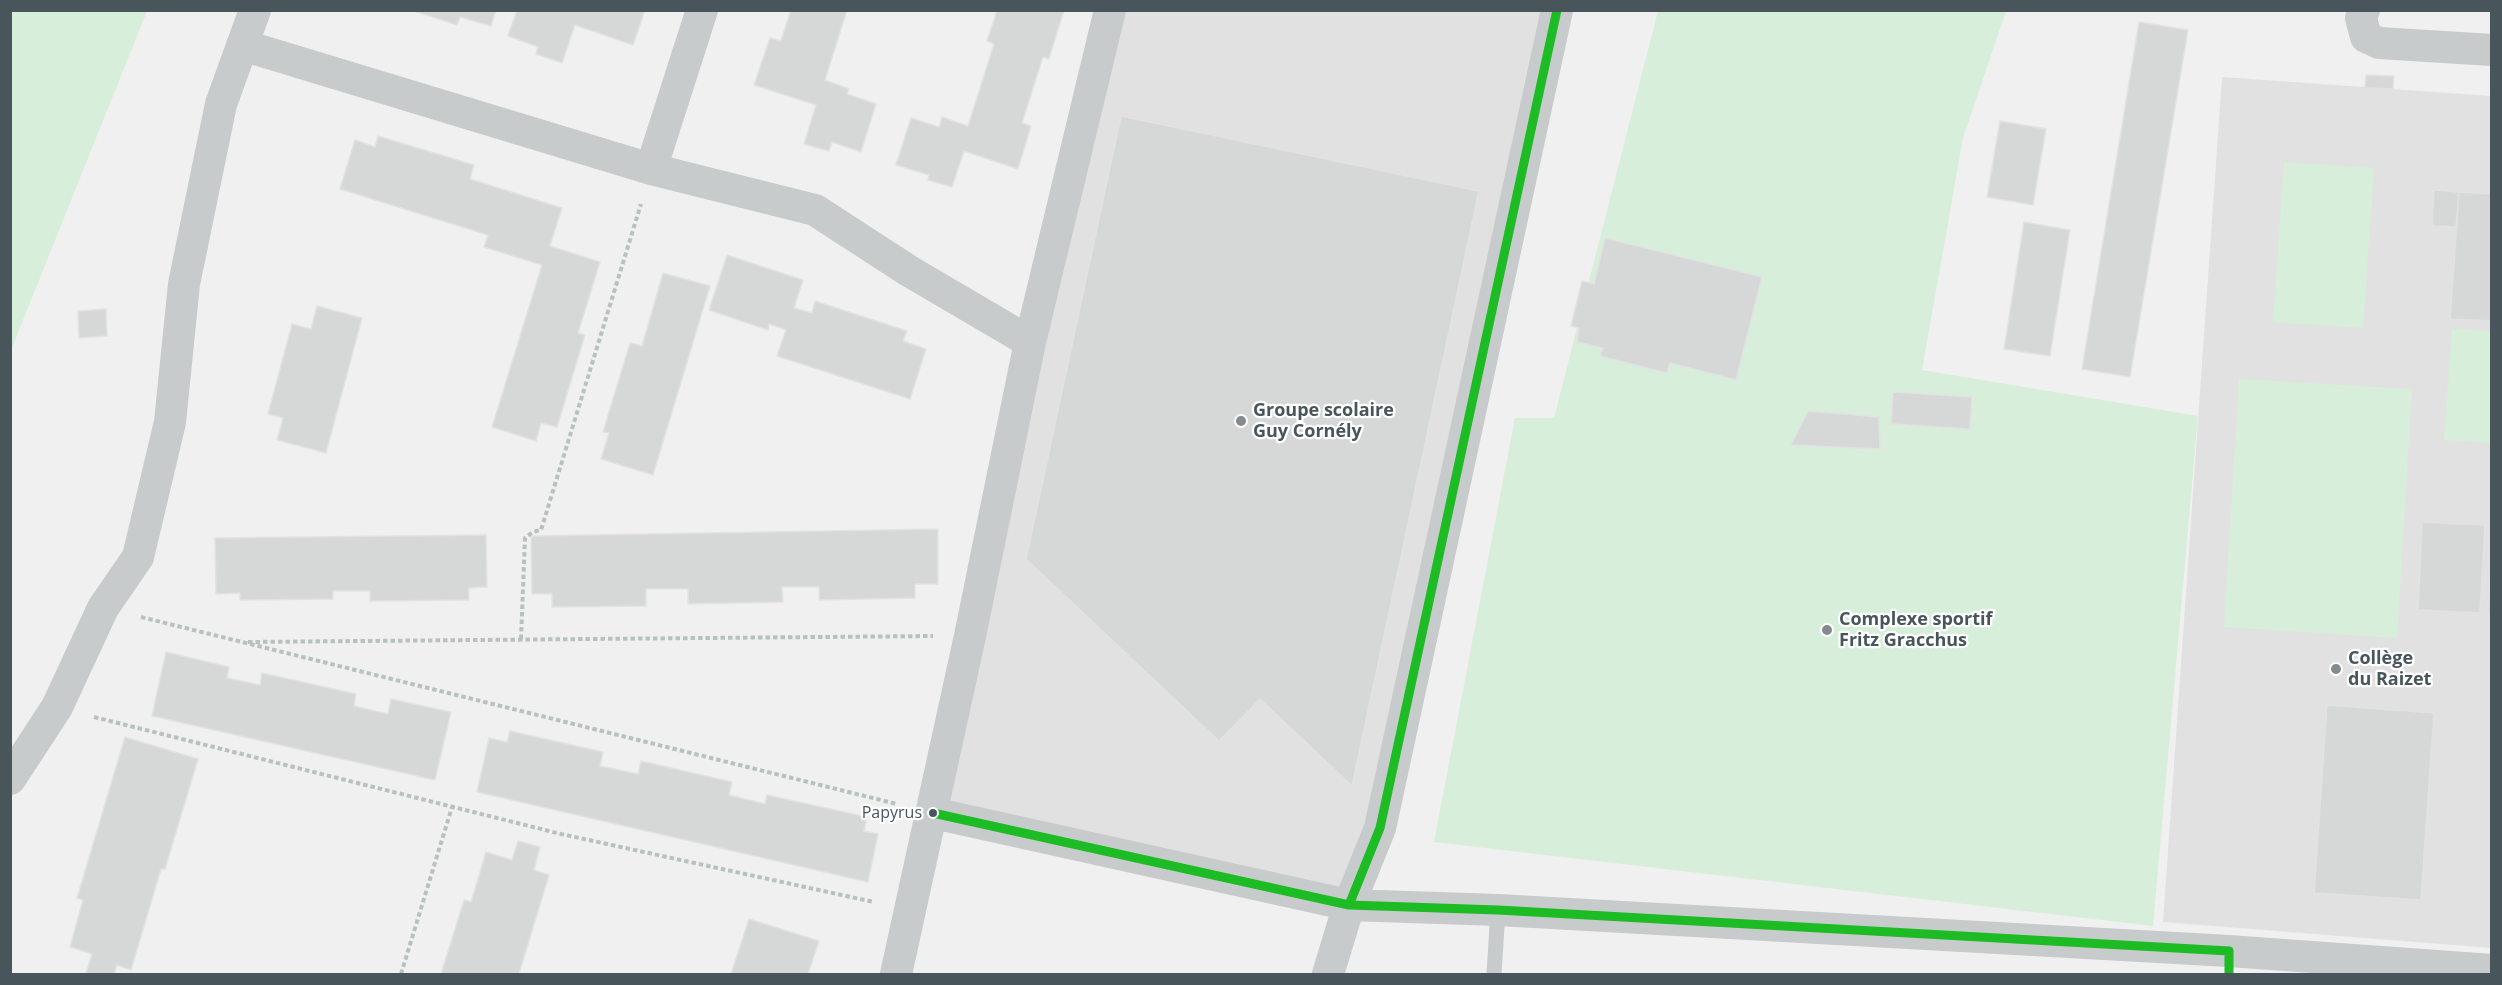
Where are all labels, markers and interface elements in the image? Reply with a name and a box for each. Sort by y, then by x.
place label: Groupe scolaire Guy Cornély [1253,400,1394,442]
marker: Groupe scolaire Guy Cornély [1234,414,1248,428]
place label: Complexe sportif Fritz Gracchus [1839,609,1992,652]
marker: Complexe sportif Fritz Gracchus [1820,623,1834,637]
place label: Collège du Raizet [2348,648,2431,690]
marker: Collège du Raizet [2329,662,2343,676]
place label: Papyrus [862,803,922,823]
marker: Papyrus [927,807,939,819]

